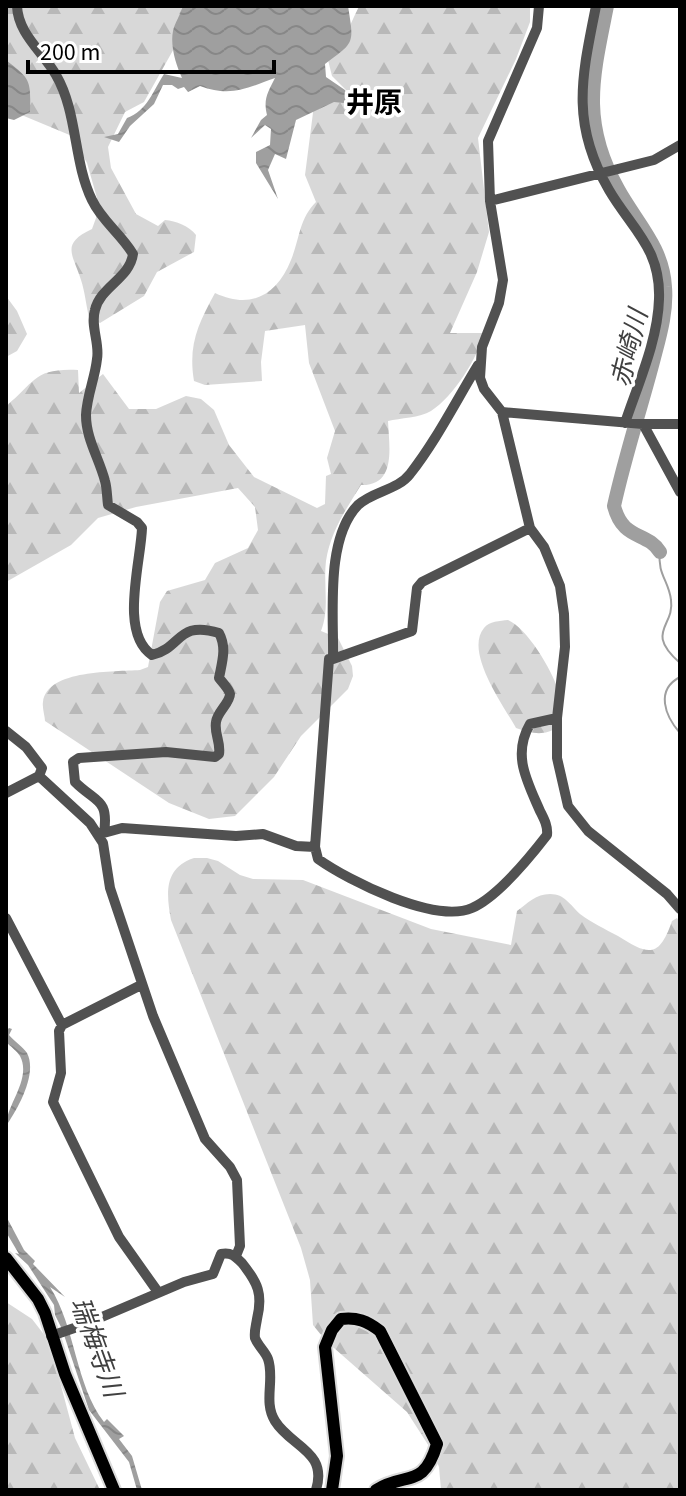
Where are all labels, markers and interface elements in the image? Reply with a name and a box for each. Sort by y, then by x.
scale bar [28,24,274,74]
text: 200 m [40,35,100,70]
district label: 井原 [346,83,402,123]
water label: 赤崎川 [602,303,658,390]
water label: 瑞梅寺川 [61,1292,133,1405]

